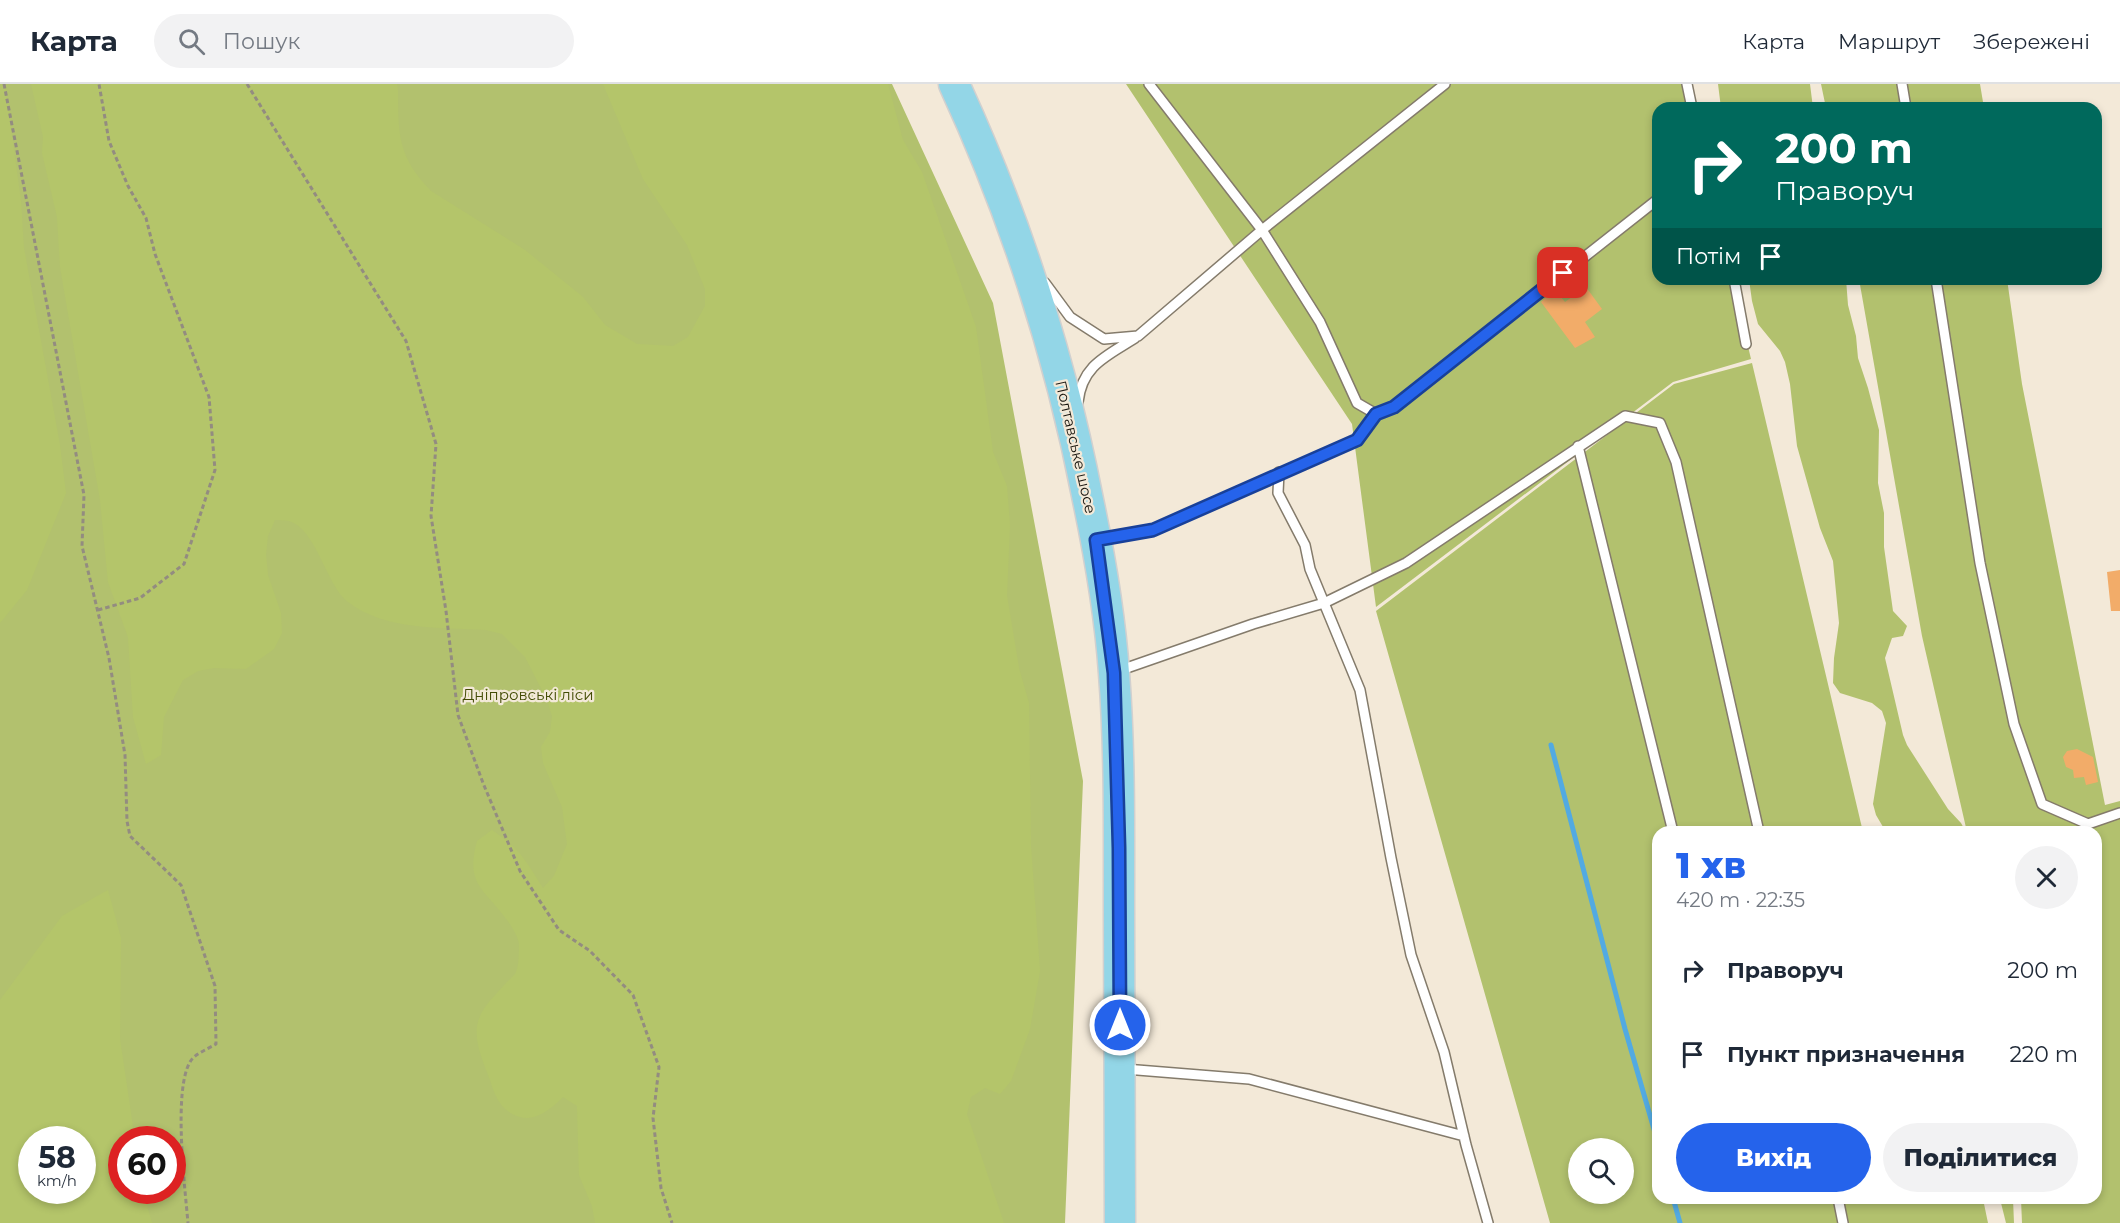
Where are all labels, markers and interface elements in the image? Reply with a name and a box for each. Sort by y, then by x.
search box [154,14,574,68]
text: Карта [30,24,118,58]
icon: search [175,25,208,58]
text: Пошук [223,28,300,55]
text: Карта [1742,29,1805,54]
text: Маршрут [1838,29,1940,54]
text: Збережені [1973,29,2090,54]
text: 200 m [1775,122,1913,174]
icon: right [1676,126,1754,204]
text: Праворуч [1775,174,1914,207]
icon: arrive [1754,240,1787,273]
text: Потім [1676,243,1742,270]
pin [1537,247,1588,298]
icon: arrive [1546,256,1579,289]
street label: Полтавське шосе [1051,379,1101,515]
park label: Дніпровські ліси [462,685,594,704]
text: 1 хв [1676,843,1746,887]
button: close [2015,846,2078,909]
text: 420 m · 22:35 [1676,888,1805,912]
icon: right [1676,954,1709,987]
text: Праворуч [1727,957,1844,984]
text: 200 m [2007,957,2078,984]
position arrow [1088,993,1152,1057]
icon: arrive [1676,1038,1709,1071]
text: Пункт призначення [1727,1041,1965,1068]
text: 220 m [2009,1041,2078,1068]
button: Вихід [1676,1123,1871,1192]
button: Поділитися [1883,1123,2078,1192]
speed limit sign: 60 [108,1126,186,1204]
map controls [1568,1138,1634,1204]
button: search [1568,1138,1634,1204]
text: 58 [38,1139,76,1176]
text: km/h [37,1171,77,1190]

